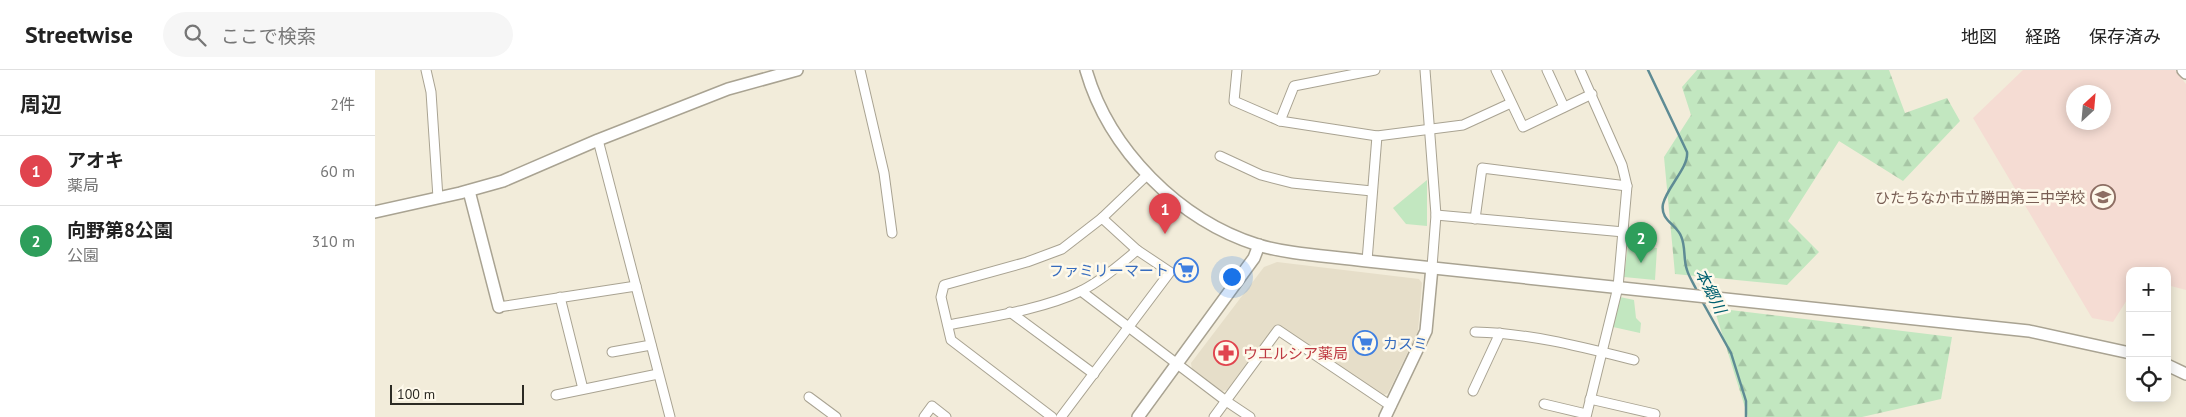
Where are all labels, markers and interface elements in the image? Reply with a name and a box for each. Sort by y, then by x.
search box [163,12,513,57]
text: Streetwise [25,19,133,50]
icon: search [181,21,209,49]
text: ここで検索 [221,24,316,48]
text: 地図 [1961,25,1997,48]
text: 経路 [2025,25,2061,48]
text: 保存済み [2089,25,2161,48]
north arrow [2066,85,2111,130]
text: 周辺 [20,91,62,118]
text: 2件 [330,94,355,114]
text: アオキ [67,148,124,172]
text: 1 [31,161,41,181]
text: 60 m [320,161,355,181]
text: 薬局 [67,175,99,195]
school or university icon: ひたちなか市立勝田第三中学校 [2090,184,2116,210]
place label: ひたちなか市立勝田第三中学校 [1875,188,2085,207]
pin: 1 [1149,193,1181,234]
text: 向野第8公園 [67,218,173,242]
pin: 2 [1625,222,1657,263]
text: 2 [31,231,41,251]
text: 310 m [312,231,355,251]
text: 公園 [67,245,99,265]
supermarket icon: ファミリーマート [1173,257,1199,283]
place label: ファミリーマート [1049,261,1169,280]
your location [1219,264,1245,290]
water label: 本郷川 [1691,265,1732,319]
map controls [2126,267,2171,402]
button: + [2126,267,2171,312]
button: − [2126,312,2171,357]
supermarket icon: カスミ [1352,330,1378,356]
place label: カスミ [1383,334,1428,353]
pharmacy icon: ウエルシア薬局 [1213,340,1239,366]
place label: ウエルシア薬局 [1243,344,1348,363]
button: locate [2126,357,2171,402]
scale bar [390,382,524,405]
text: 100 m [397,385,435,403]

